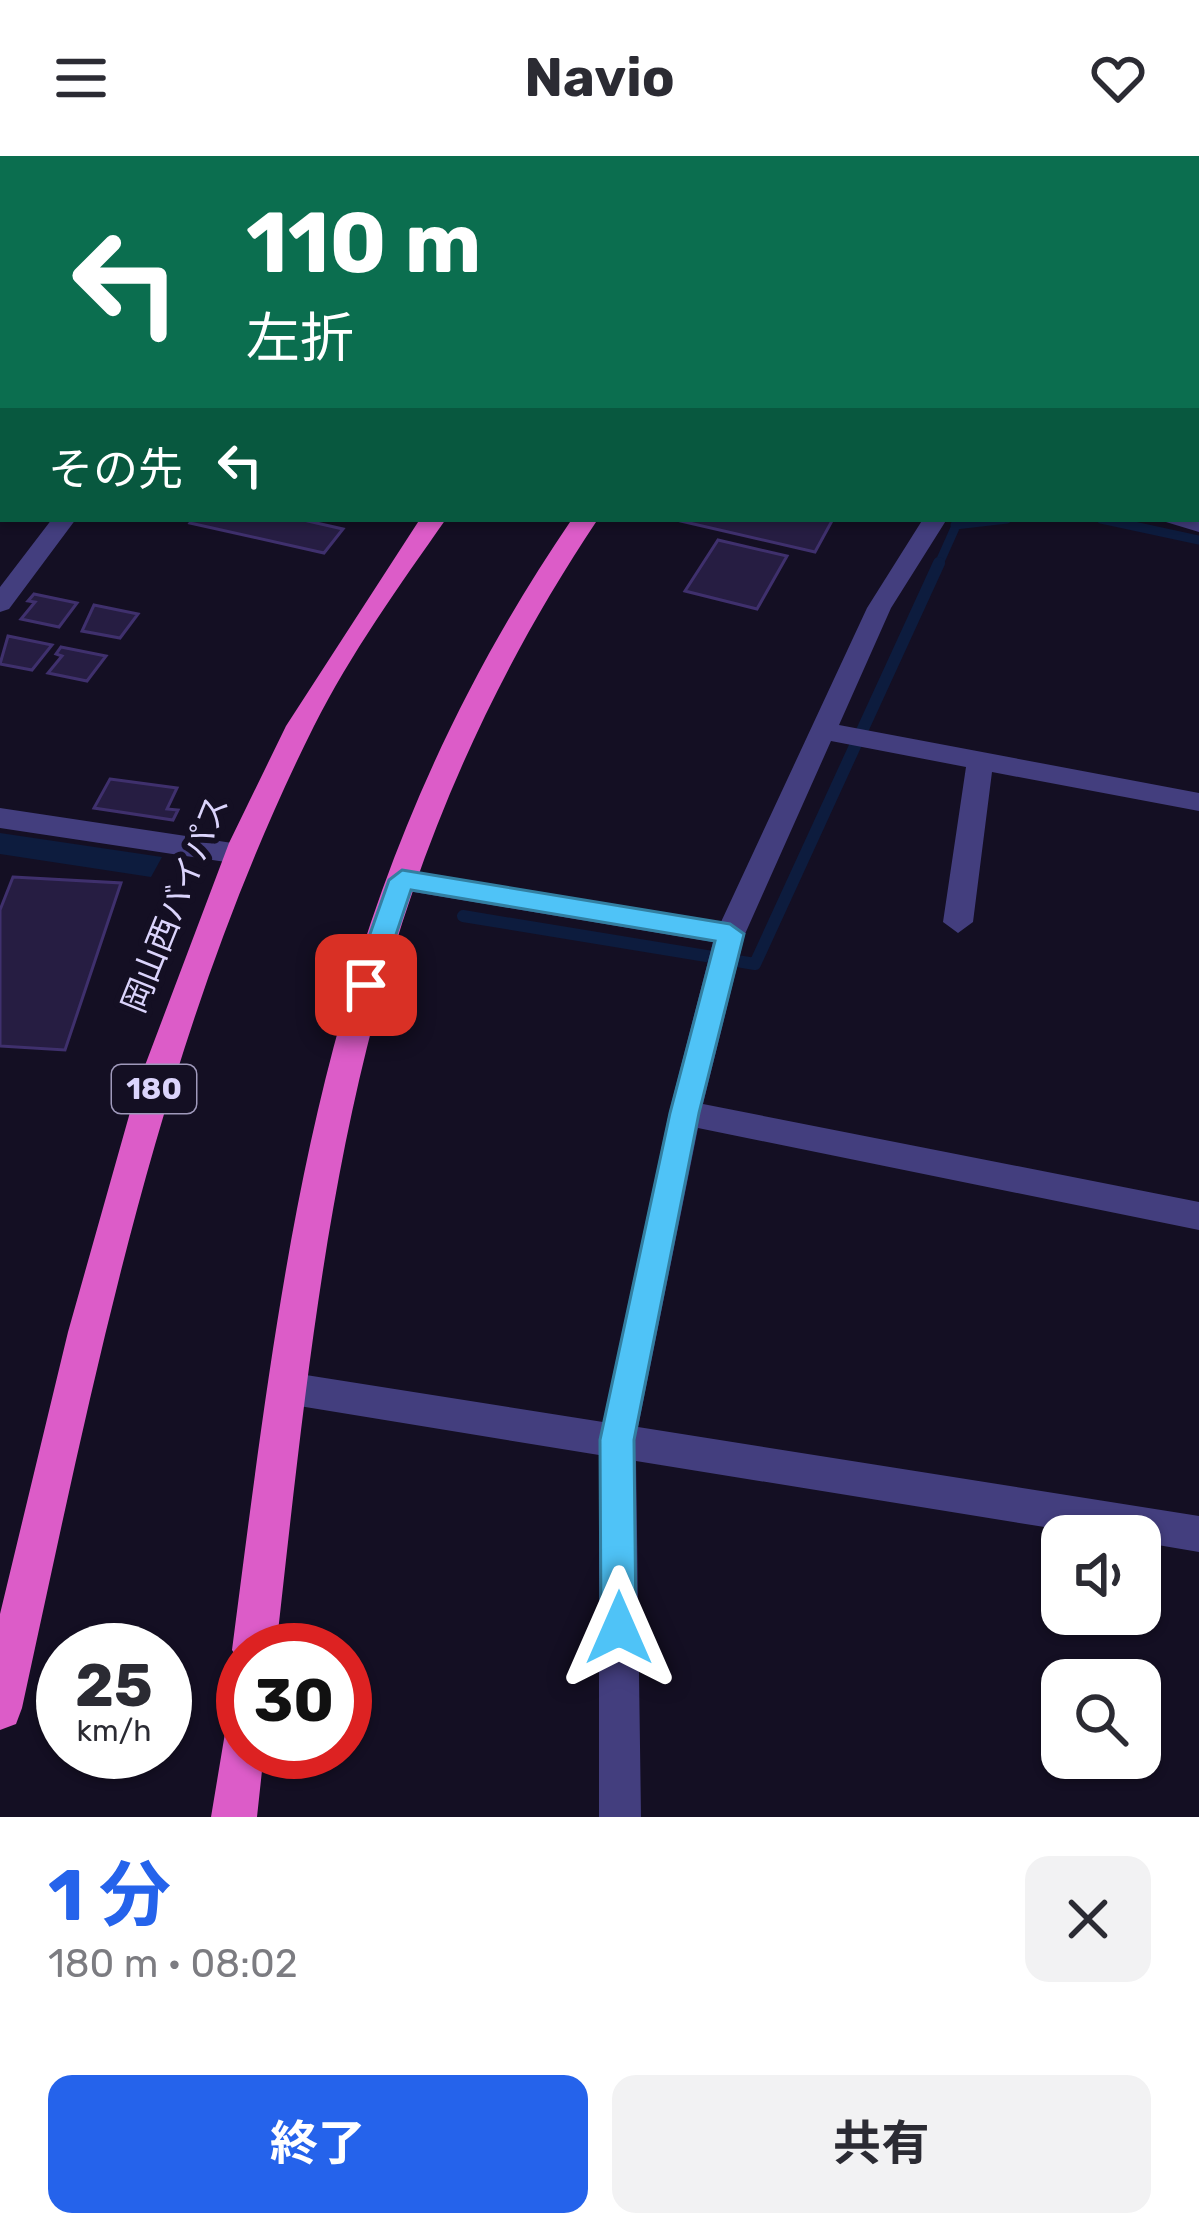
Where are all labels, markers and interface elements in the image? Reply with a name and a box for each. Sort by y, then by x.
icon: menu [48,45,114,111]
icon: heart [1085,45,1151,111]
text: Navio [524,46,675,110]
text: 110 m [246,193,481,293]
icon: left [48,204,204,360]
text: 左折 [246,307,354,371]
icon: left [207,432,273,498]
text: その先 [48,443,183,496]
street label: 岡山西バイパス [114,790,236,1018]
pin [315,934,417,1036]
icon: arrive [333,952,399,1018]
road number: 180 [112,1065,196,1113]
map controls [1041,1515,1161,1779]
button: sound [1041,1515,1161,1635]
position arrow [556,1565,682,1691]
speed limit sign: 30 [216,1623,372,1779]
text: 25 [75,1650,153,1721]
button: search [1041,1659,1161,1779]
text: km/h [77,1713,151,1749]
text: 1 分 [48,1853,171,1938]
button: close [1025,1856,1151,1982]
text: 180 m · 08:02 [48,1941,298,1987]
button: 終了 [48,2075,588,2213]
button: 共有 [612,2075,1151,2213]

